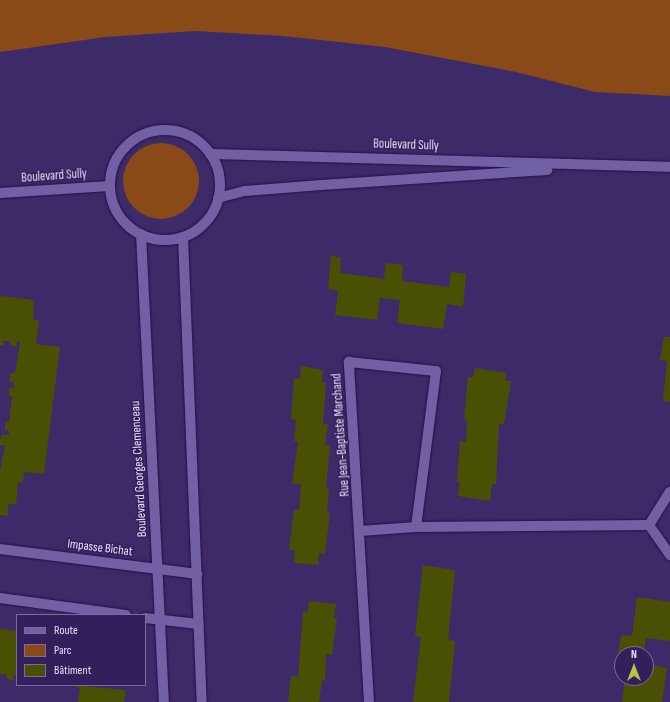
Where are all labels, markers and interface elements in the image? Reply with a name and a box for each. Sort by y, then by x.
street label: Boulevard Sully [373,136,439,154]
street label: Boulevard Sully [21,166,87,186]
street label: Rue Jean-Baptiste Marchand [329,373,353,497]
street label: Boulevard Georges Clemenceau [128,400,150,538]
street label: Impasse Bichat [66,536,134,560]
legend [16,614,146,686]
text: Route [54,623,78,638]
text: Parc [54,643,72,658]
north arrow [614,646,654,686]
text: N [631,648,637,661]
text: Bâtiment [54,663,91,678]

